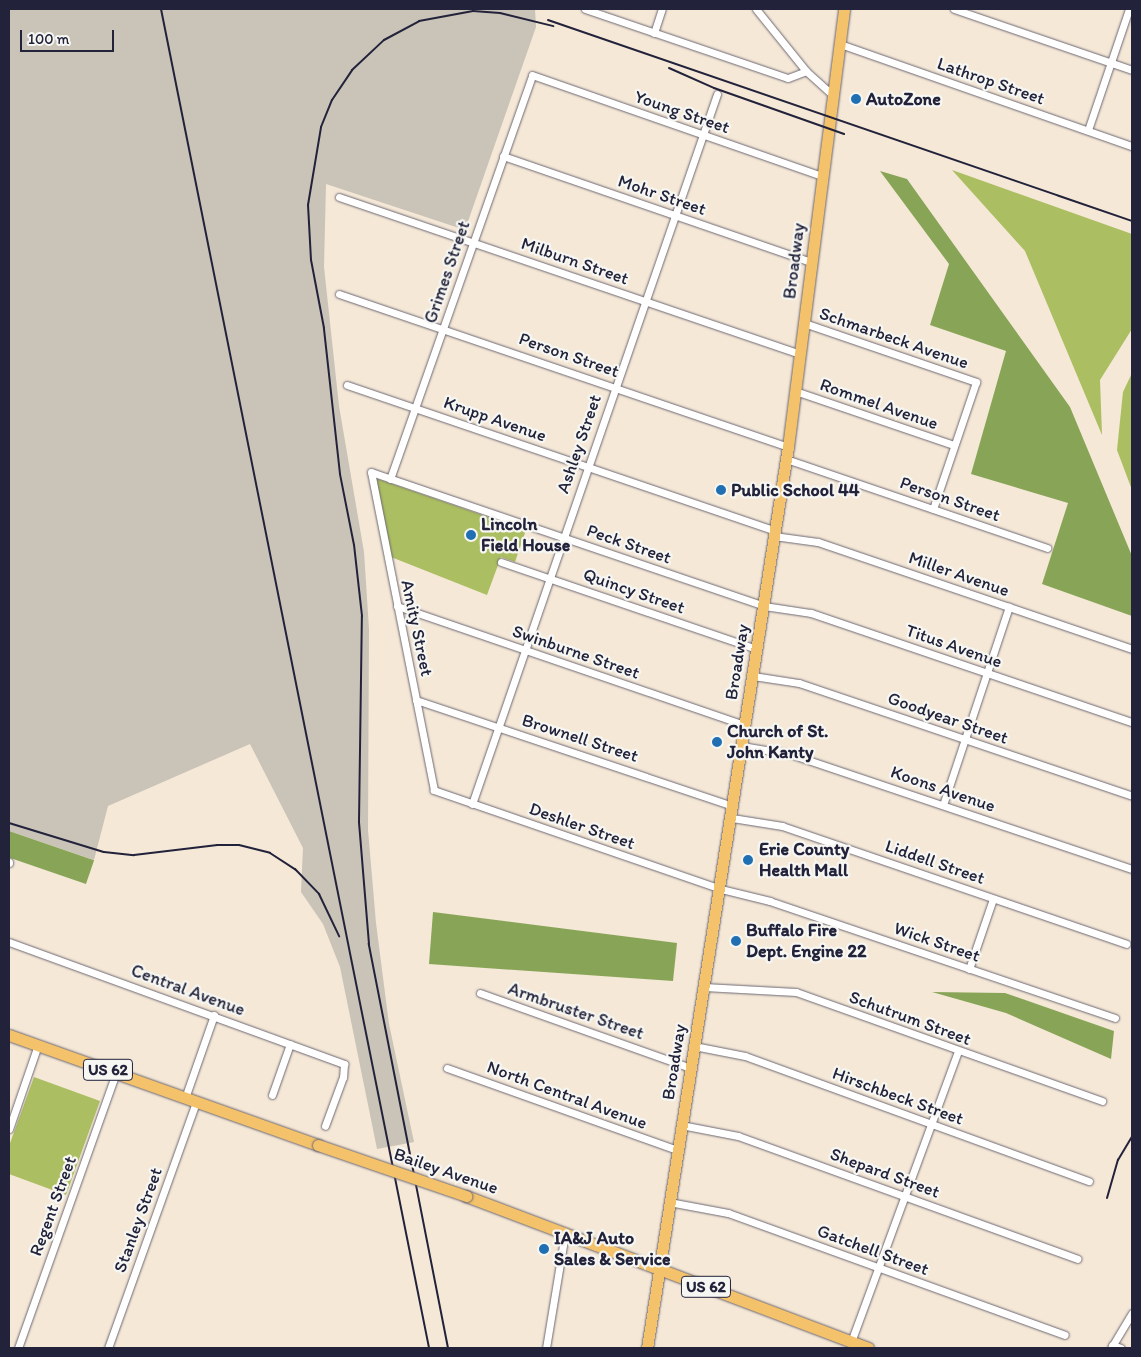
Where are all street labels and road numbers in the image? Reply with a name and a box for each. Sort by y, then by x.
street label: Lathrop Street [935,53,1047,109]
street label: Young Street [632,86,732,138]
street label: Mohr Street [615,170,709,220]
street label: Grimes Street [419,218,475,326]
street label: Broadway [779,222,809,300]
street label: Milburn Street [519,233,631,289]
street label: Schmarbeck Avenue [817,302,971,374]
street label: Person Street [516,328,622,382]
street label: Rommel Avenue [817,374,941,434]
street label: Krupp Avenue [441,391,549,447]
street label: Ashley Street [552,392,606,496]
street label: Person Street [897,472,1003,526]
street label: Peck Street [584,520,674,568]
street label: Miller Avenue [906,547,1012,601]
street label: Quincy Street [580,564,688,618]
street label: Amity Street [396,578,438,678]
street label: Swinburne Street [510,620,642,684]
street label: Titus Avenue [903,620,1005,672]
street label: Broadway [720,623,754,701]
street label: Goodyear Street [885,687,1011,749]
street label: Brownell Street [519,709,641,767]
street label: Koons Avenue [888,761,998,817]
street label: Deshler Street [526,798,638,854]
street label: Liddell Street [882,835,988,889]
street label: Wick Street [891,917,983,967]
street label: Central Avenue [129,960,247,1020]
street label: Armbruster Street [505,978,647,1044]
street label: Schutrum Street [846,986,974,1050]
street label: Broadway [657,1023,691,1101]
road number: US 62 [82,1056,134,1084]
street label: North Central Avenue [485,1056,649,1134]
street label: Hirschbeck Street [830,1062,966,1130]
street label: Bailey Avenue [391,1143,501,1199]
street label: Shepard Street [827,1143,943,1203]
street label: Regent Street [25,1153,81,1259]
street label: Stanley Street [109,1165,167,1275]
street label: Gatchell Street [815,1220,931,1280]
road number: US 62 [680,1274,732,1300]

